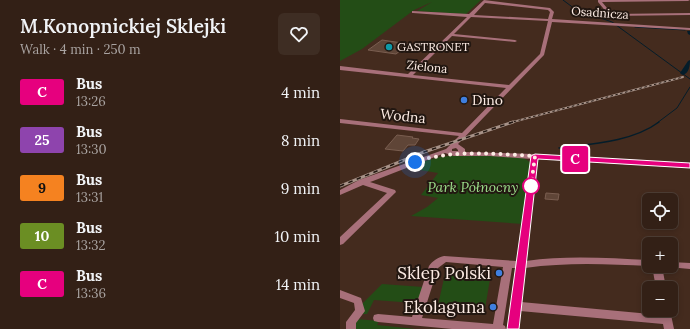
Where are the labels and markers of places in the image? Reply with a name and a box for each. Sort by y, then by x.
place label: GASTRONET [397,39,470,54]
marker: GASTRONET [384,42,394,52]
place label: Dino [472,91,503,109]
marker: Dino [459,95,469,105]
unlabelled marker [522,177,540,195]
place label: Sklep Polski [397,262,491,284]
marker: Sklep Polski [494,268,504,278]
place label: Ekolaguna [403,296,485,318]
marker: Ekolaguna [488,302,498,312]

